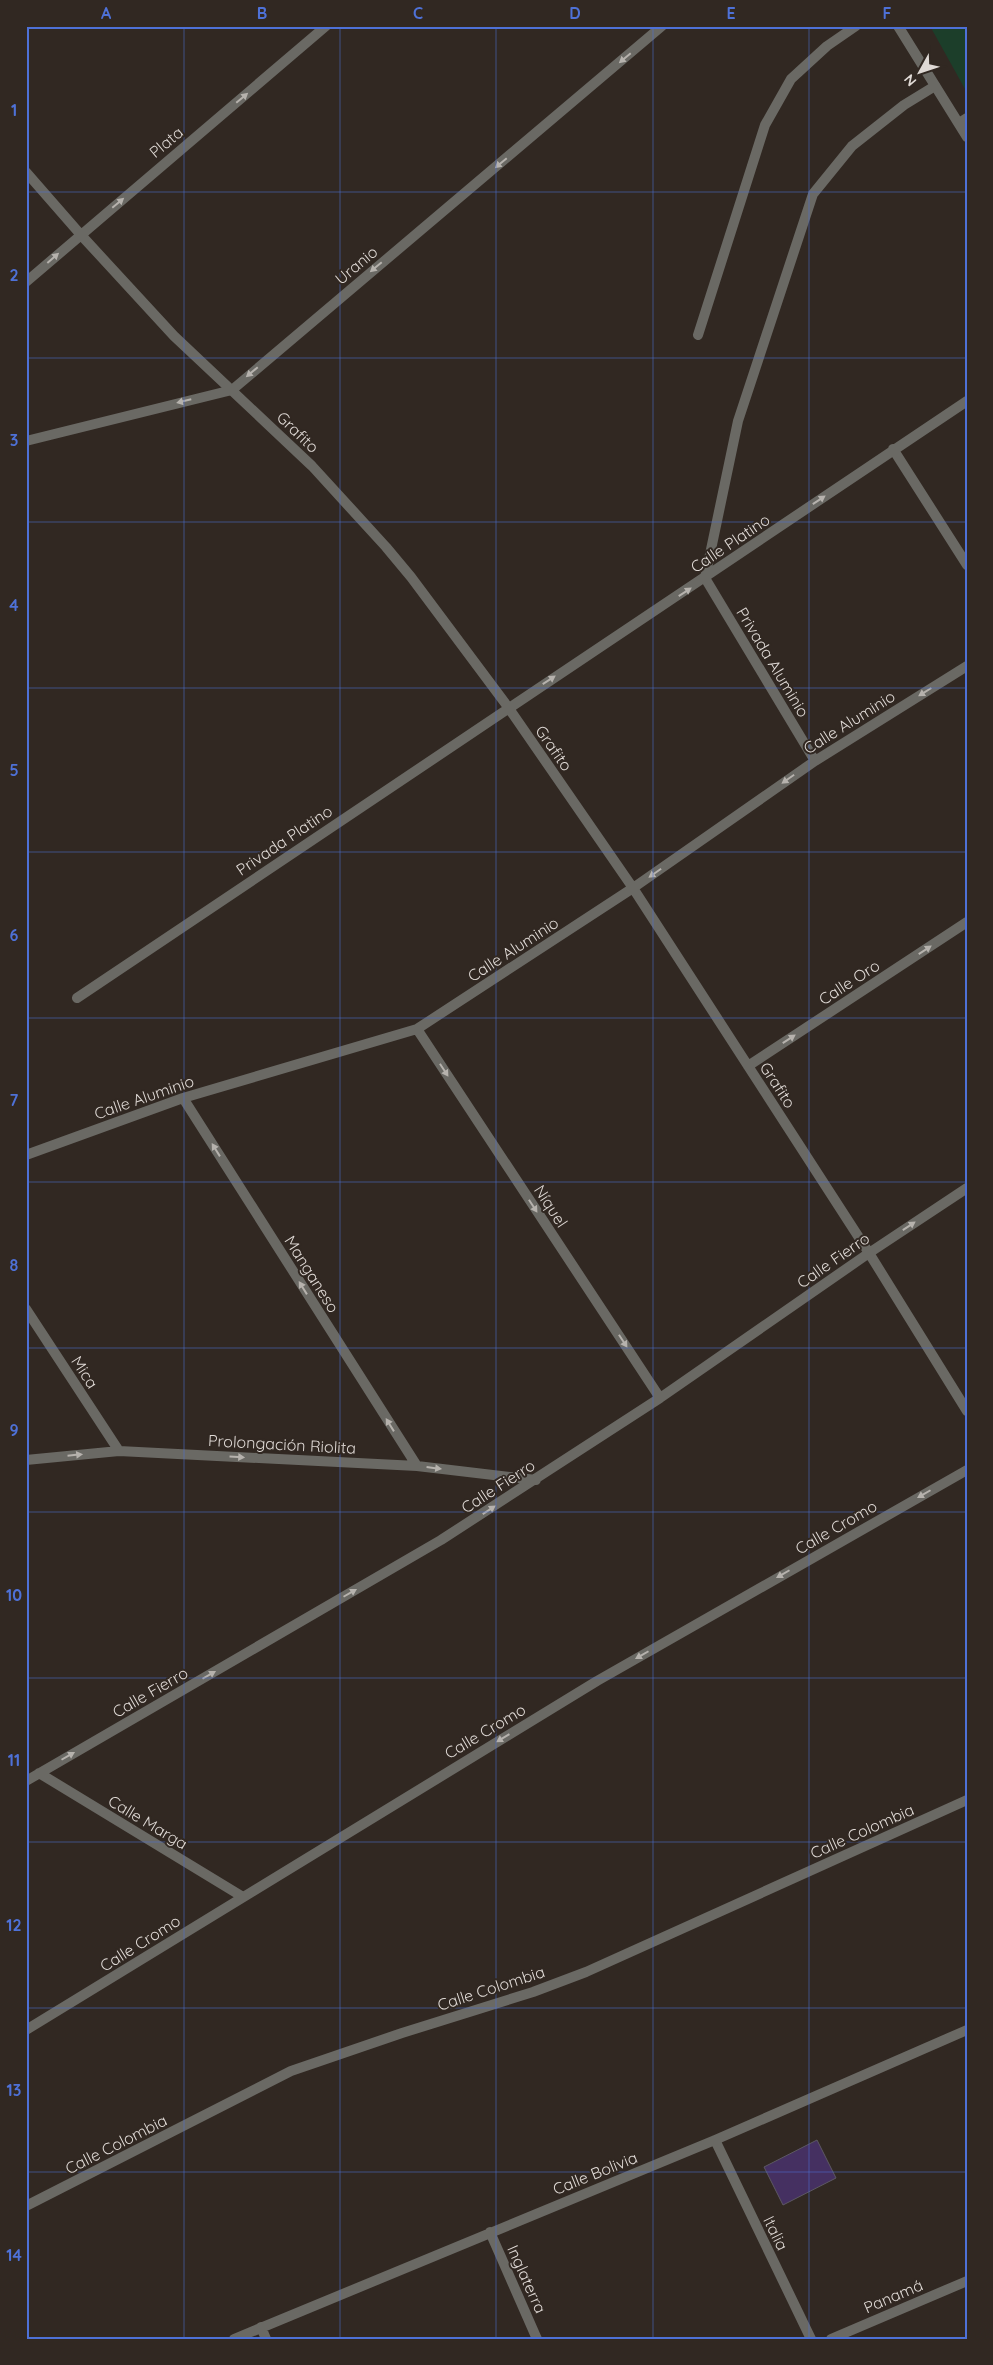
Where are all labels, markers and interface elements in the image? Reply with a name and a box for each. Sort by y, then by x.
text: A [101,3,112,23]
text: B [257,3,267,23]
text: C [413,3,423,23]
text: D [569,3,581,23]
text: E [726,3,736,23]
text: F [883,3,892,23]
north arrow [896,48,946,98]
one-way arrow [618,52,631,63]
text: N [900,71,920,90]
one-way arrow [235,92,248,103]
text: 1 [11,100,17,120]
street label: Plata [145,122,187,162]
one-way arrow [494,157,507,168]
one-way arrow [111,197,123,209]
street label: Uranio [331,241,381,289]
one-way arrow [47,253,60,264]
one-way arrow [370,262,383,273]
text: 2 [9,265,19,285]
one-way arrow [246,367,259,378]
one-way arrow [177,397,192,405]
street label: Grafito [273,407,323,457]
text: 3 [10,430,18,450]
one-way arrow [812,495,826,505]
street label: Calle Platino [687,509,773,577]
one-way arrow [678,587,692,596]
text: 4 [9,595,19,615]
street label: Privada Aluminio [732,604,814,720]
one-way arrow [542,676,556,685]
street label: Calle Aluminio [800,686,898,758]
one-way arrow [919,687,932,697]
street label: Grafito [531,721,577,775]
text: 5 [9,760,19,780]
one-way arrow [781,774,795,784]
street label: Privada Platino [232,800,336,880]
one-way arrow [648,868,662,878]
street label: Calle Aluminio [464,912,562,986]
text: 6 [10,925,19,945]
one-way arrow [918,945,931,955]
street label: Calle Oro [815,955,883,1009]
one-way arrow [782,1035,796,1044]
street label: Grafito [756,1058,800,1112]
one-way arrow [439,1063,449,1077]
street label: Calle Aluminio [91,1071,197,1123]
text: 7 [10,1090,19,1110]
one-way arrow [211,1144,221,1157]
street label: Níquel [530,1181,572,1231]
one-way arrow [529,1199,538,1212]
one-way arrow [903,1221,916,1231]
street label: Calle Fierro [793,1228,873,1292]
street label: Manganeso [280,1232,344,1316]
text: 8 [10,1255,19,1275]
one-way arrow [299,1281,308,1294]
one-way arrow [618,1335,628,1348]
street label: Mica [67,1352,103,1392]
one-way arrow [386,1418,395,1431]
text: 9 [9,1420,19,1440]
street label: Prolongación Riolita [208,1430,356,1458]
one-way arrow [67,1451,83,1459]
one-way arrow [229,1453,245,1461]
street label: Calle Fierro [457,1455,539,1517]
one-way arrow [426,1464,442,1472]
one-way arrow [918,1489,931,1498]
street label: Calle Cromo [792,1496,880,1558]
one-way arrow [482,1505,496,1514]
one-way arrow [777,1570,790,1579]
text: 10 [6,1585,22,1605]
one-way arrow [343,1589,356,1598]
one-way arrow [635,1651,650,1659]
street label: Calle Fierro [109,1662,191,1722]
one-way arrow [202,1670,216,1679]
street label: Calle Cromo [441,1699,529,1763]
one-way arrow [496,1734,509,1743]
text: 11 [8,1750,20,1770]
one-way arrow [62,1752,75,1761]
street label: Calle Marga [105,1790,191,1854]
street label: Calle Colombia [807,1799,917,1863]
street label: Calle Cromo [96,1910,184,1976]
text: 12 [6,1915,22,1935]
street label: Calle Colombia [435,1961,547,2015]
text: 13 [7,2080,21,2100]
street label: Calle Colombia [62,2110,170,2178]
street label: Calle Bolivia [550,2147,640,2199]
street label: Italia [759,2212,793,2254]
street label: Inglaterra [503,2242,551,2316]
text: 14 [6,2245,22,2265]
street label: Panamá [860,2275,926,2317]

